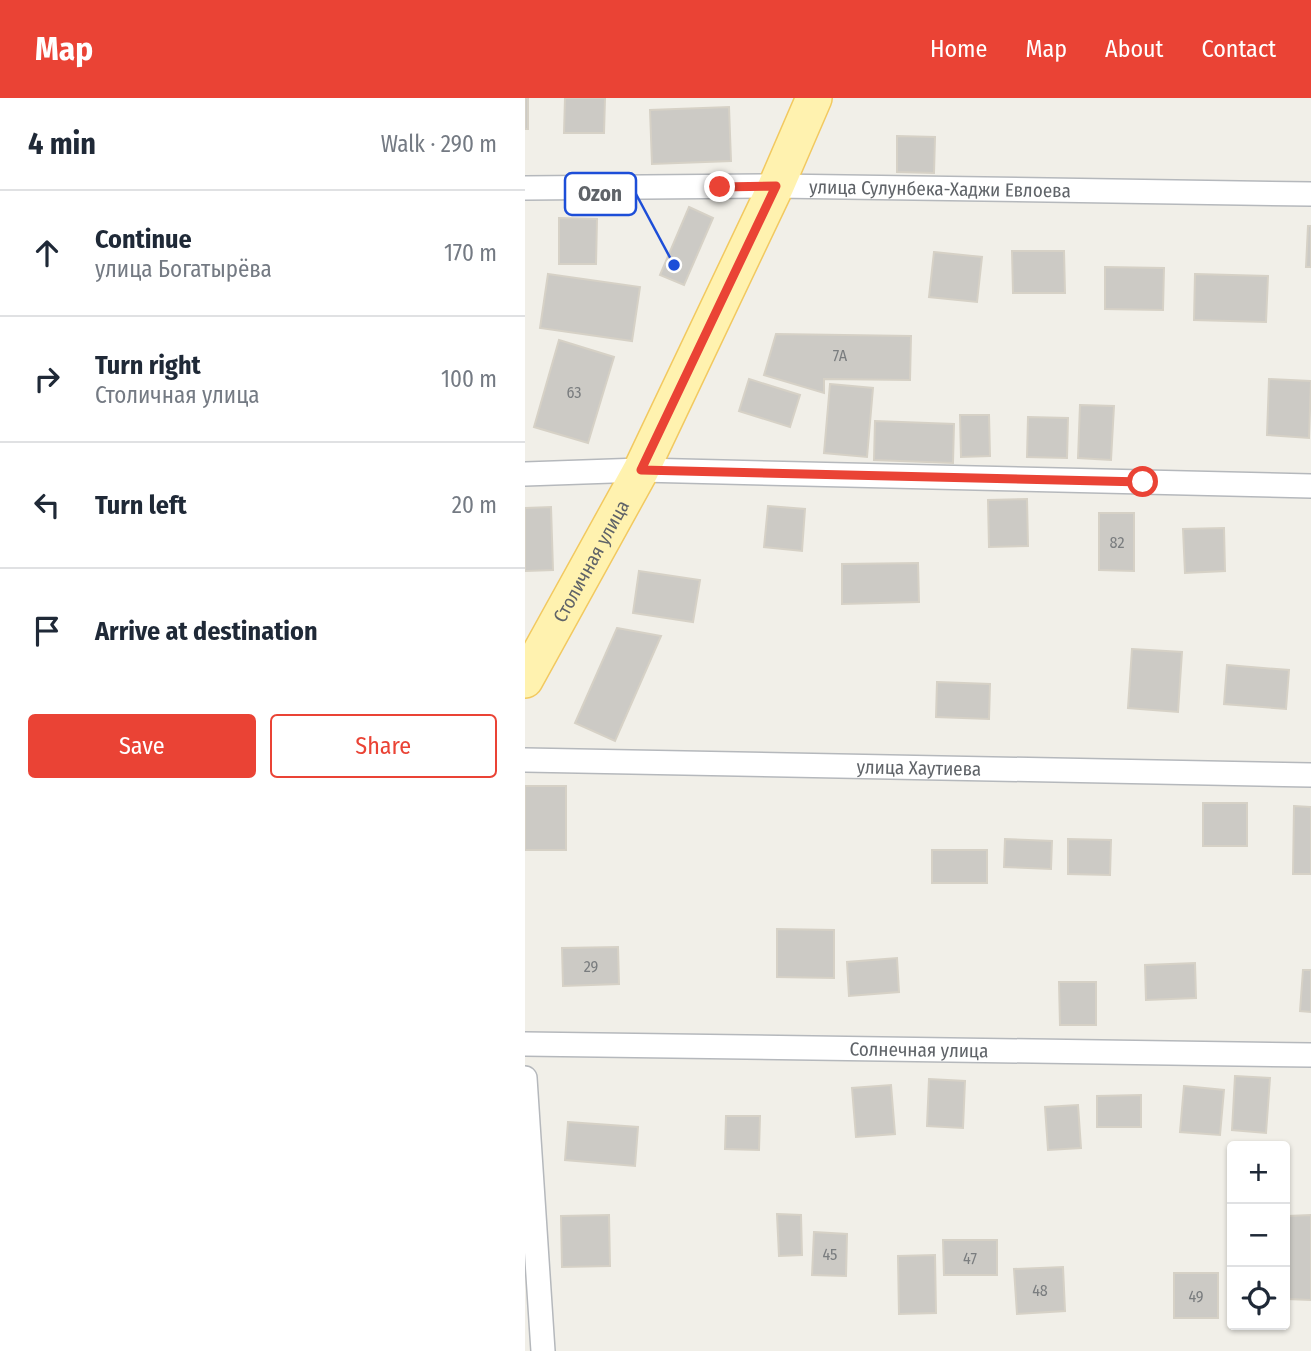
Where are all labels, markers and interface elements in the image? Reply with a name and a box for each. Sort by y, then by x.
text: Map [35,29,93,69]
text: Home [930,35,987,63]
text: Map [1025,35,1067,63]
text: About [1105,35,1163,63]
text: Contact [1201,35,1276,63]
text: 4 min [28,126,96,162]
text: Walk · 290 m [381,130,497,158]
route end [704,171,735,202]
callout: Ozon [565,173,636,215]
street label: улица Сулунбека-Хаджи Евлоева [809,175,1071,202]
text: Ozon [578,181,622,207]
text: Continue [95,224,192,255]
icon: ahead [28,234,66,272]
text: 170 m [444,239,497,267]
text: улица Богатырёва [95,255,272,283]
house number: 7А [833,346,848,365]
text: Turn right [95,350,201,381]
icon: right [28,360,66,398]
text: 100 m [441,365,497,393]
text: Столичная улица [95,381,260,409]
house number: 63 [566,383,582,402]
route start [1127,466,1158,497]
icon: left [28,486,66,524]
text: Turn left [95,490,187,521]
text: 20 m [452,491,497,519]
street label: Столичная улица [548,496,634,626]
house number: 82 [1110,533,1124,552]
icon: arrive [28,612,66,650]
text: Arrive at destination [95,616,318,647]
button: Save [28,714,256,778]
button: Share [270,714,497,778]
street label: улица Хаутиева [856,755,982,780]
house number: 29 [584,957,599,976]
street label: Солнечная улица [849,1037,989,1062]
map controls [1227,1141,1290,1330]
button: + [1227,1141,1290,1204]
button: − [1227,1204,1290,1267]
house number: 45 [823,1245,837,1264]
house number: 47 [963,1249,977,1268]
button: locate [1227,1267,1290,1330]
house number: 48 [1032,1281,1048,1300]
house number: 49 [1188,1287,1204,1306]

